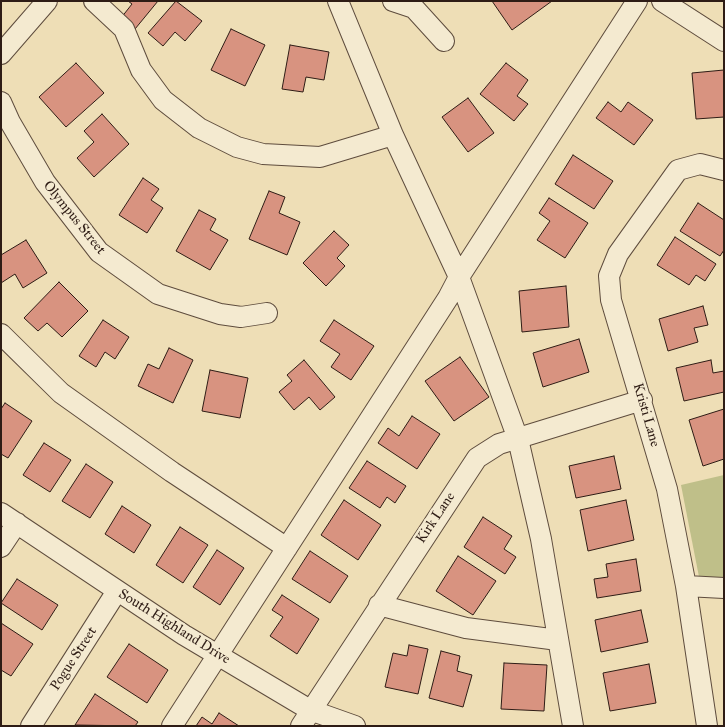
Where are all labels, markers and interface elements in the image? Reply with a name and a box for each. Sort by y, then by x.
street label: Olympus Street [39,178,109,258]
street label: Kristi Lane [629,381,663,449]
street label: Kirk Lane [413,489,459,547]
street label: South Highland Drive [115,586,233,668]
street label: Pogue Street [47,624,101,694]

